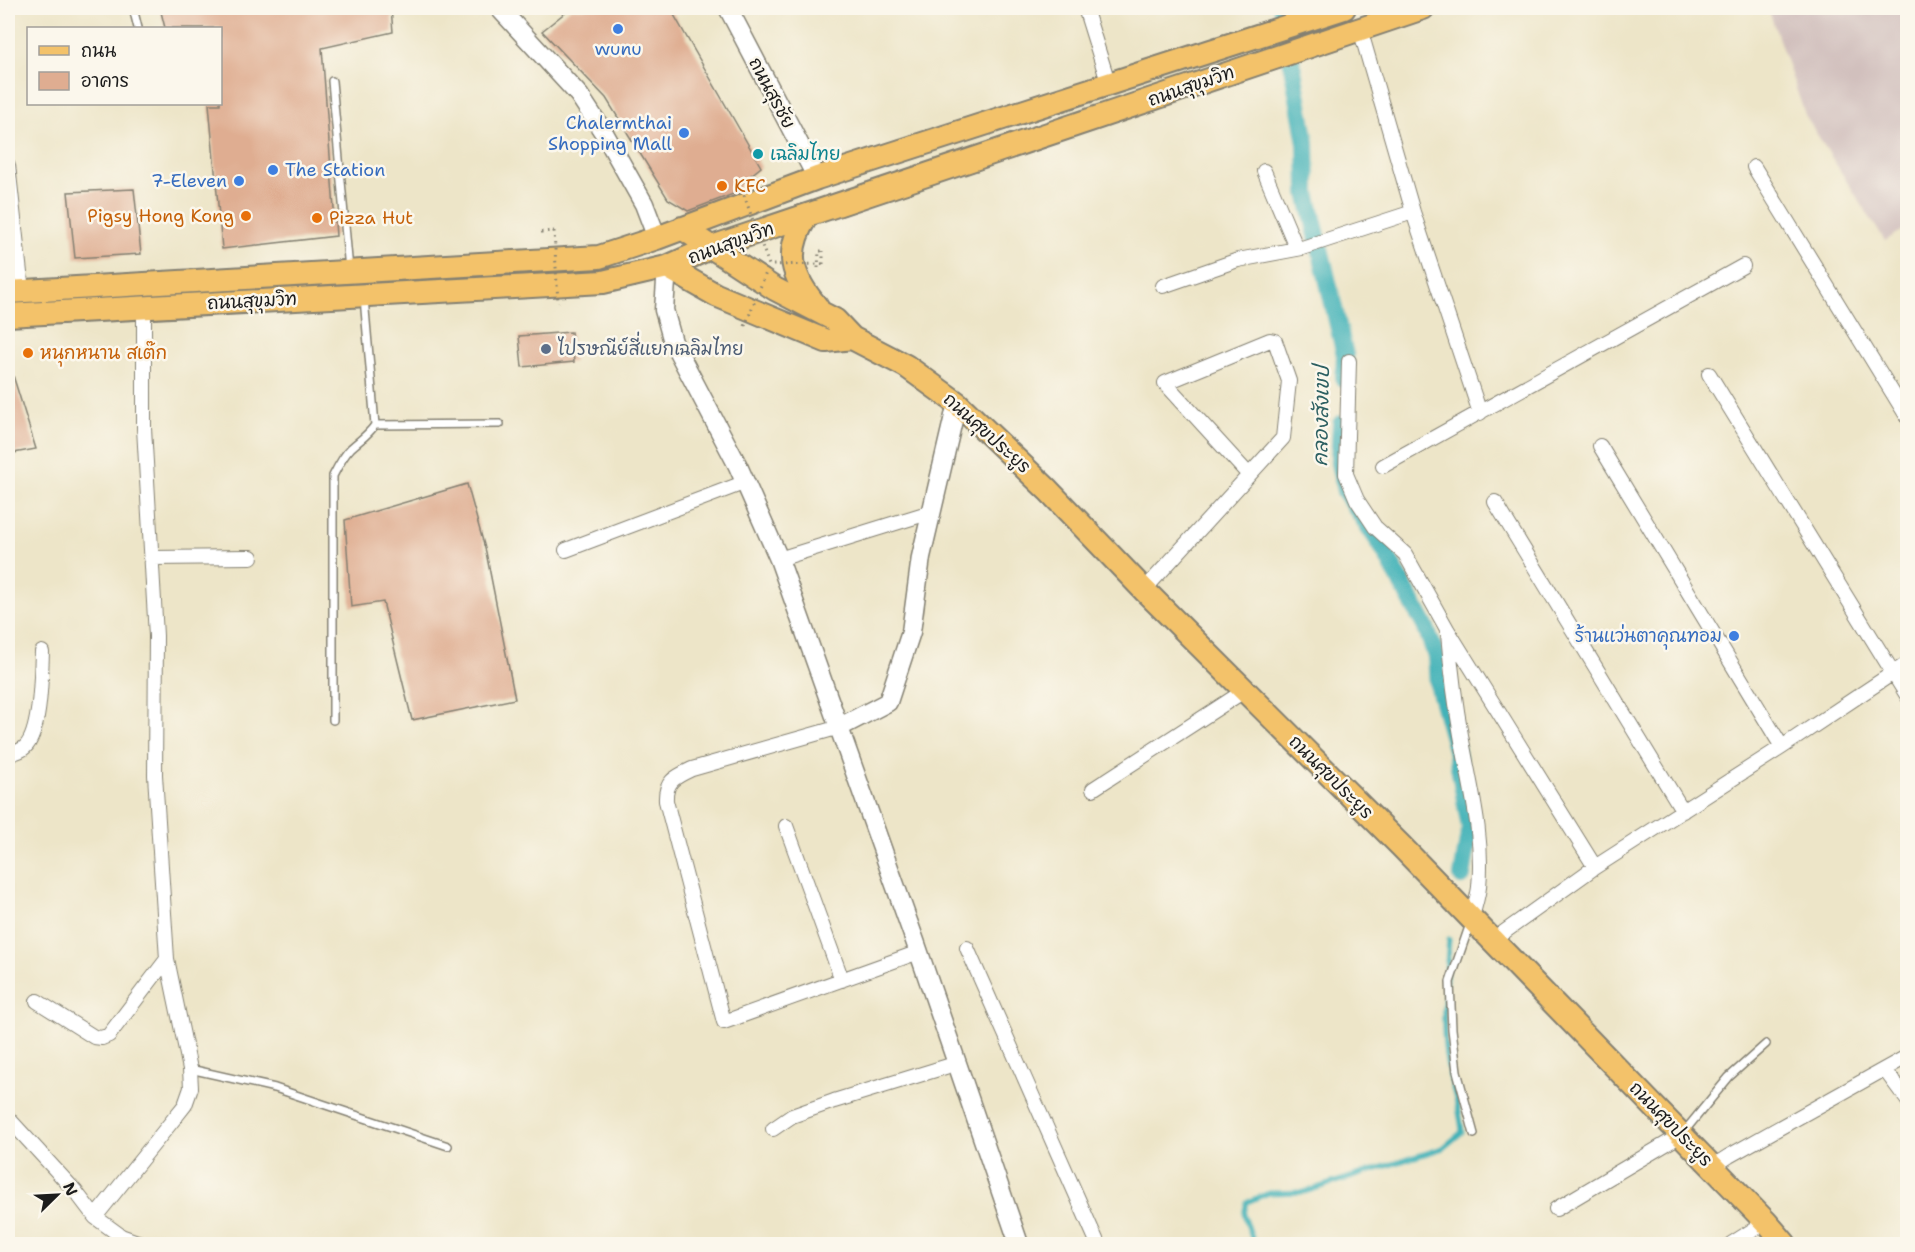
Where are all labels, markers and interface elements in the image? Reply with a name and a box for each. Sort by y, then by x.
marker: wunu [611,22,625,36]
legend [27,27,222,105]
place label: wunu [594,37,642,61]
text: ถนน [81,39,116,63]
street label: ถนนสุรชัย [741,53,801,134]
street label: ถนนสุขุมวิท [1145,60,1238,114]
text: อาคาร [81,69,129,93]
place label: Chalermthai Shopping Mall [548,111,673,156]
marker: Chalermthai Shopping Mall [677,126,691,140]
place label: เฉลิมไทย [770,141,840,166]
marker: เฉลิมไทย [751,147,765,161]
place label: The Station [285,158,385,182]
marker: The Station [266,163,280,177]
place label: 7-Eleven [151,169,227,193]
marker: 7-Eleven [232,174,246,188]
place label: KFC [734,174,766,198]
marker: KFC [715,179,729,193]
place label: Pigsy Hong Kong [87,204,234,228]
place label: Pizza Hut [329,206,413,230]
marker: Pigsy Hong Kong [239,209,253,223]
marker: Pizza Hut [310,211,324,225]
street label: ถนนสุขุมวิท [685,216,778,272]
street label: ถนนสุขุมวิท [206,287,298,317]
place label: ไปรษณีย์สี่แยกเฉลิมไทย [557,331,744,361]
place label: หนุกหนาน สเต๊ก [40,340,167,367]
marker: ไปรษณีย์สี่แยกเฉลิมไทย [539,342,553,356]
marker: หนุกหนาน สเต๊ก [21,346,35,360]
water label: คลองสังเขป [1307,362,1335,467]
street label: ถนนศุขประยูร [937,387,1036,480]
place label: ร้านแว่นตาคุณทอม [1575,624,1722,650]
marker: ร้านแว่นตาคุณทอม [1727,629,1741,643]
street label: ถนนศุขประยูร [1282,730,1378,826]
street label: ถนนศุขประยูร [1623,1076,1718,1173]
north arrow [27,1165,87,1225]
text: N [58,1179,82,1199]

